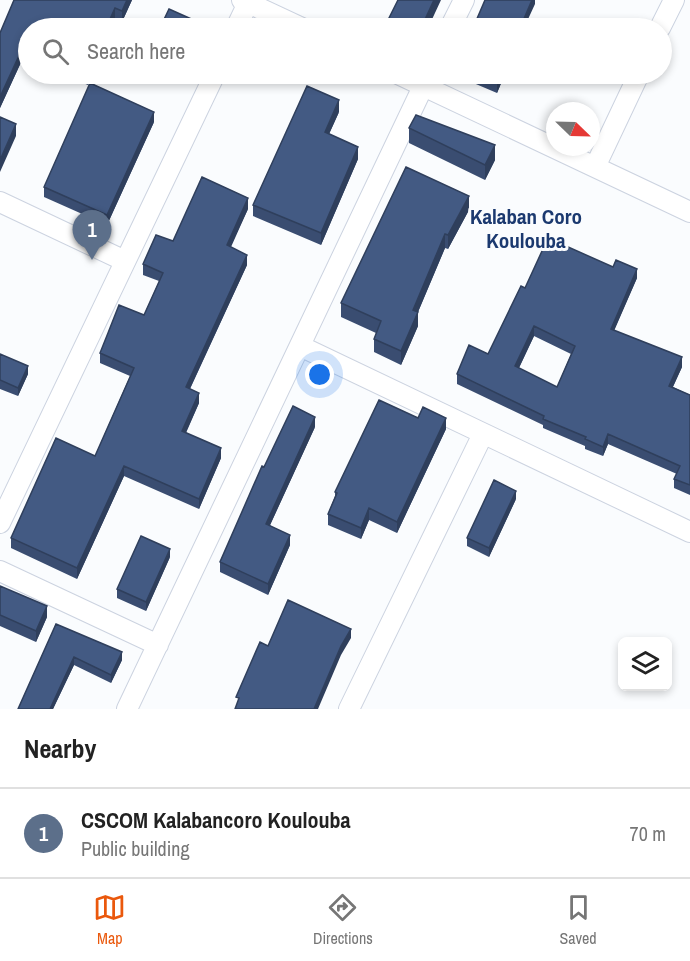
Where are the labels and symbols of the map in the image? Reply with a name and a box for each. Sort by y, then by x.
north arrow [546,102,600,156]
district label: Kalaban Coro Koulouba [470,202,582,255]
pin: 1 [72,210,112,260]
your location [305,360,334,389]

